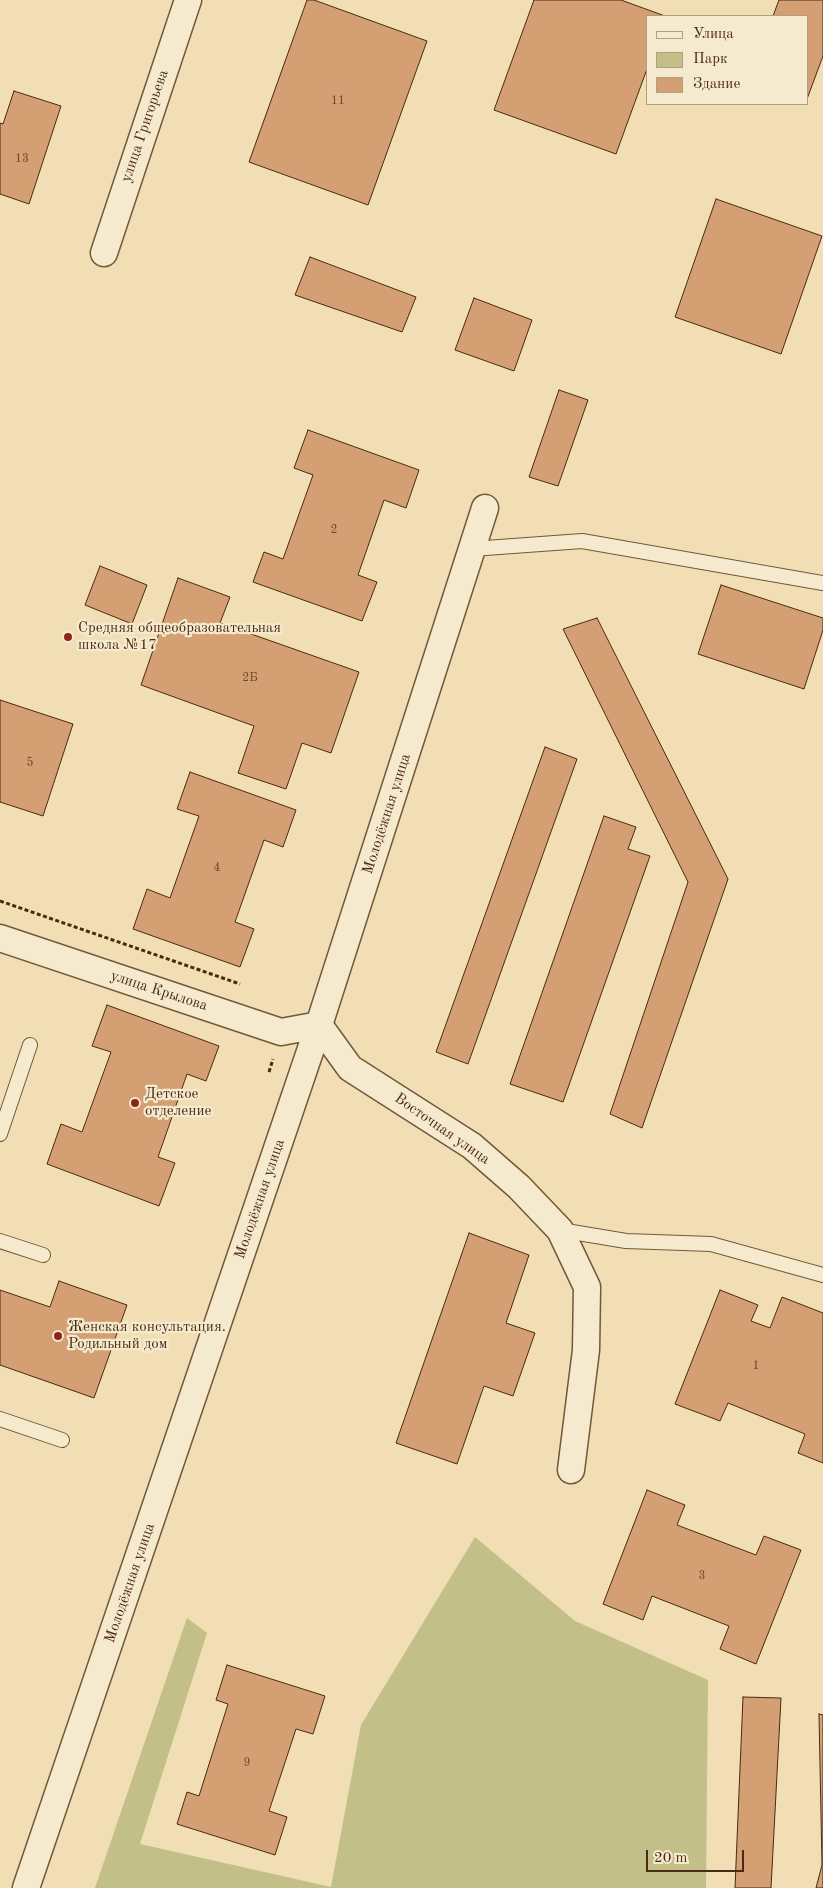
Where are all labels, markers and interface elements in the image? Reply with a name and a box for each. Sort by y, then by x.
legend [646,15,808,105]
text: Улица [693,27,734,42]
text: Парк [693,52,728,67]
street label: улица Григорьева [117,67,173,185]
text: Здание [693,77,740,92]
house number: 11 [331,94,345,108]
house number: 13 [15,152,29,166]
house number: 2 [331,523,337,537]
place label: Средняя общеобразовательная школа №17 [78,619,281,654]
marker: Средняя общеобразовательная школа №17 [62,631,74,643]
house number: 2Б [242,671,258,685]
street label: Молодёжная улица [359,751,415,877]
house number: 5 [27,756,33,770]
house number: 4 [214,861,220,875]
street label: улица Крылова [108,967,210,1015]
place label: Детское отделение [145,1085,211,1120]
street label: Восточная улица [391,1089,493,1169]
marker: Детское отделение [129,1097,141,1109]
street label: Молодёжная улица [231,1137,289,1261]
place label: Женская консультация. Родильный дом [68,1318,226,1353]
marker: Женская консультация. Родильный дом [52,1330,64,1342]
house number: 1 [753,1359,759,1373]
street label: Молодёжная улица [101,1521,159,1645]
house number: 3 [699,1569,705,1583]
house number: 9 [244,1756,250,1770]
scale bar [648,1840,746,1872]
text: 20 m [654,1851,688,1866]

